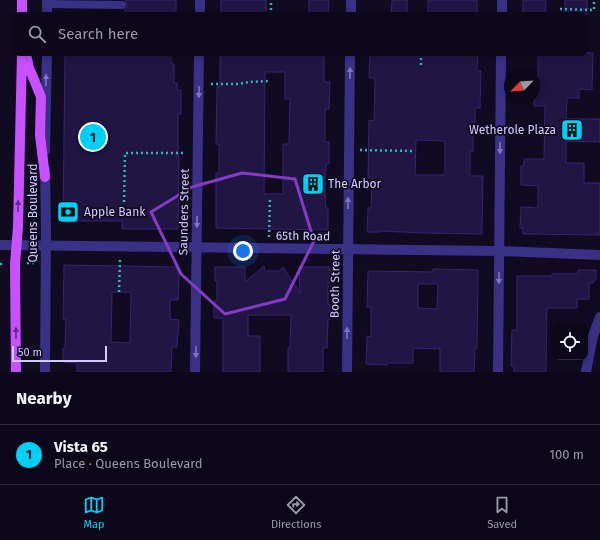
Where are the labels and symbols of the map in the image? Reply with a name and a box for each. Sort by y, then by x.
one-way arrow [347,66,353,79]
north arrow [504,68,540,104]
one-way arrow [43,73,49,86]
one-way arrow [196,86,202,99]
building icon: Wetherole Plaza [559,117,585,143]
pin: 1 [80,122,106,152]
place label: Wetherole Plaza [469,123,556,137]
one-way arrow [497,142,503,155]
street label: Queens Boulevard [26,163,40,263]
street label: Saunders Street [176,168,192,255]
building icon: The Arbor [300,171,326,197]
place label: The Arbor [328,177,382,191]
one-way arrow [345,196,351,209]
bank icon: Apple Bank [55,199,81,225]
one-way arrow [15,200,22,212]
place label: Apple Bank [84,205,146,219]
one-way arrow [194,216,200,229]
street label: 65th Road [276,229,330,243]
your location [233,241,253,261]
street label: Booth Street [327,249,343,318]
one-way arrow [496,272,502,285]
one-way arrow [13,326,19,339]
one-way arrow [344,326,350,339]
scale bar [12,344,107,363]
one-way arrow [193,346,199,359]

